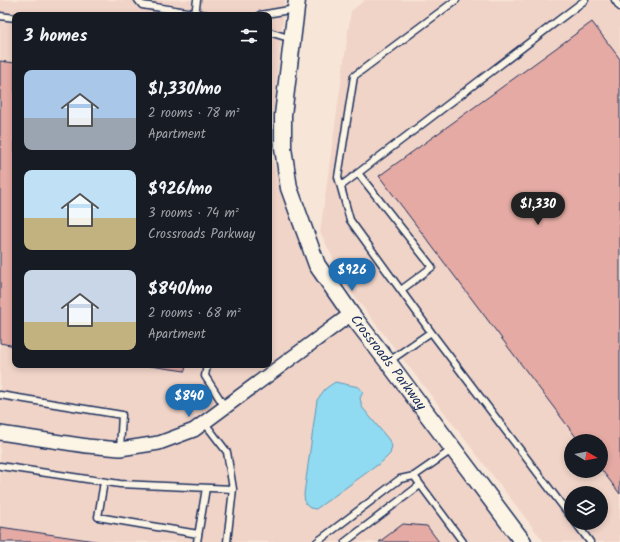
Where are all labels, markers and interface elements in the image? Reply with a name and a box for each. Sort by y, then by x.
text: 3 homes [24,23,87,50]
icon: filters [238,25,260,47]
text: $1,330/mo [148,76,221,103]
icon: home [56,86,104,134]
text: 2 rooms · 78 m² [148,103,240,124]
text: Apartment [148,124,206,145]
text: $926/mo [148,176,212,203]
icon: home [56,186,104,234]
pin: $1,330 [505,192,571,226]
text: $1,330 [520,194,556,215]
text: 3 rooms · 74 m² [148,203,239,224]
text: Crossroads Parkway [148,224,255,245]
pin: $926 [328,258,376,292]
text: $926 [338,260,366,281]
text: $840/mo [148,276,213,303]
icon: home [56,286,104,334]
text: 2 rooms · 68 m² [148,303,241,324]
street label: Crossroads Parkway [344,310,432,416]
text: Apartment [148,324,206,345]
pin: $840 [165,384,213,418]
text: $840 [174,386,204,407]
north arrow [564,434,608,478]
map controls [564,434,608,530]
button: layers [564,486,608,530]

